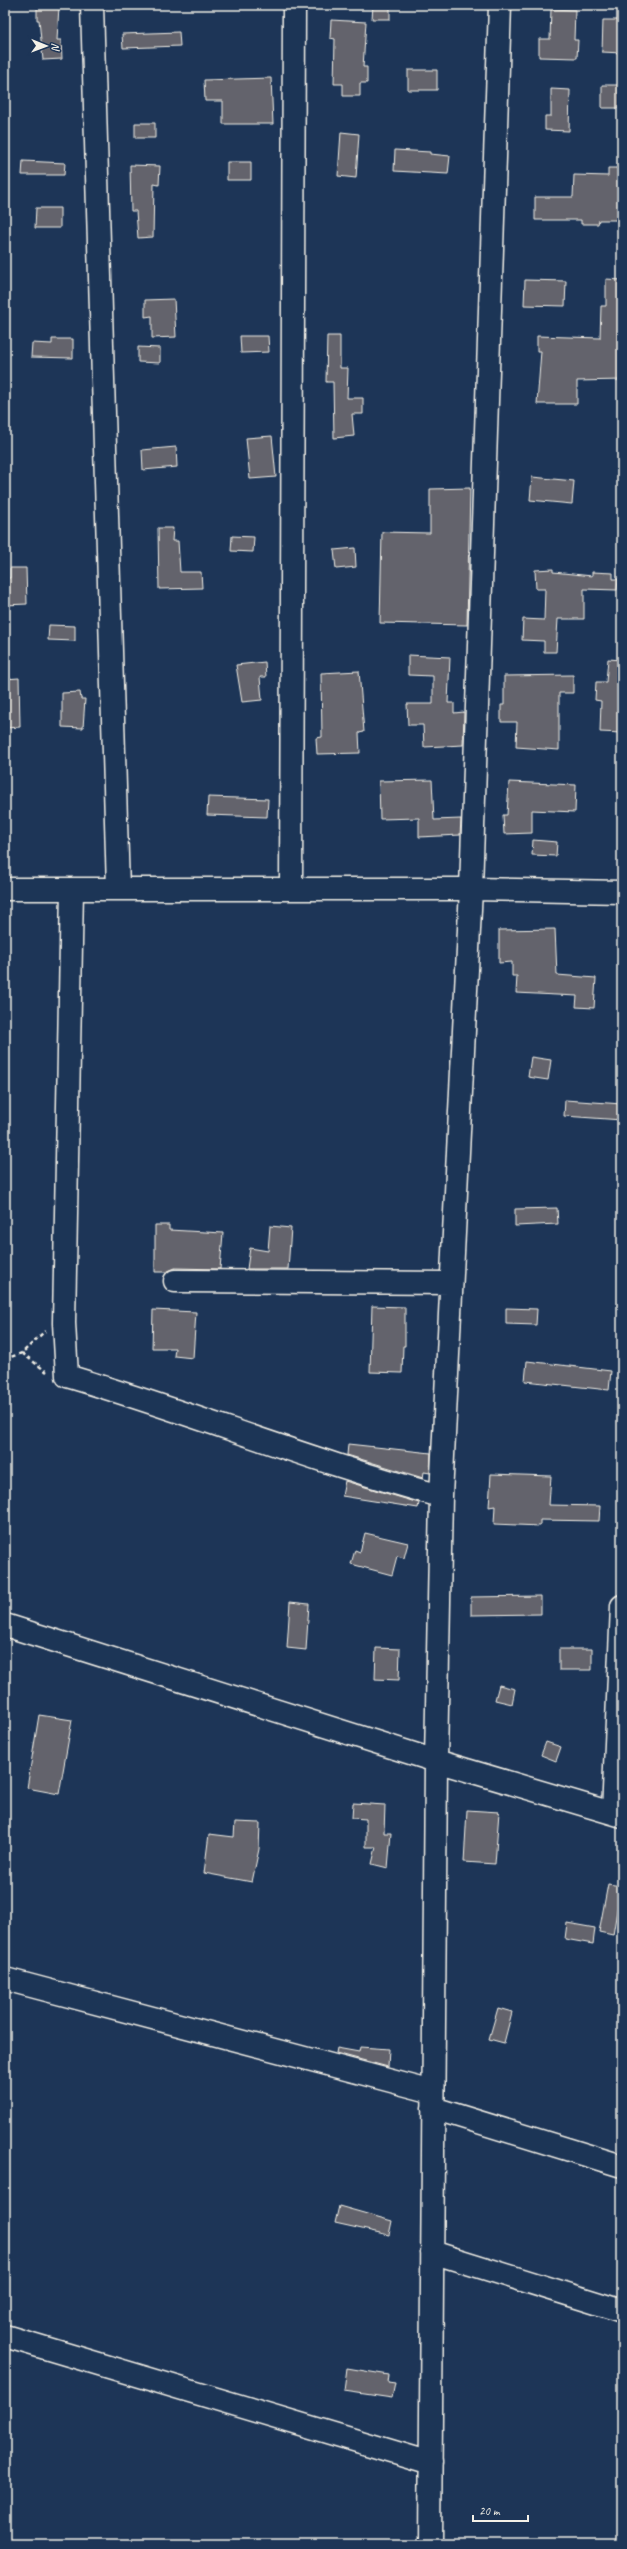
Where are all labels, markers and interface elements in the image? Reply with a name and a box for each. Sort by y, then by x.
north arrow [26,26,66,66]
text: N [49,43,63,52]
scale bar [473,2497,528,2523]
text: 20 m [479,2503,501,2519]

